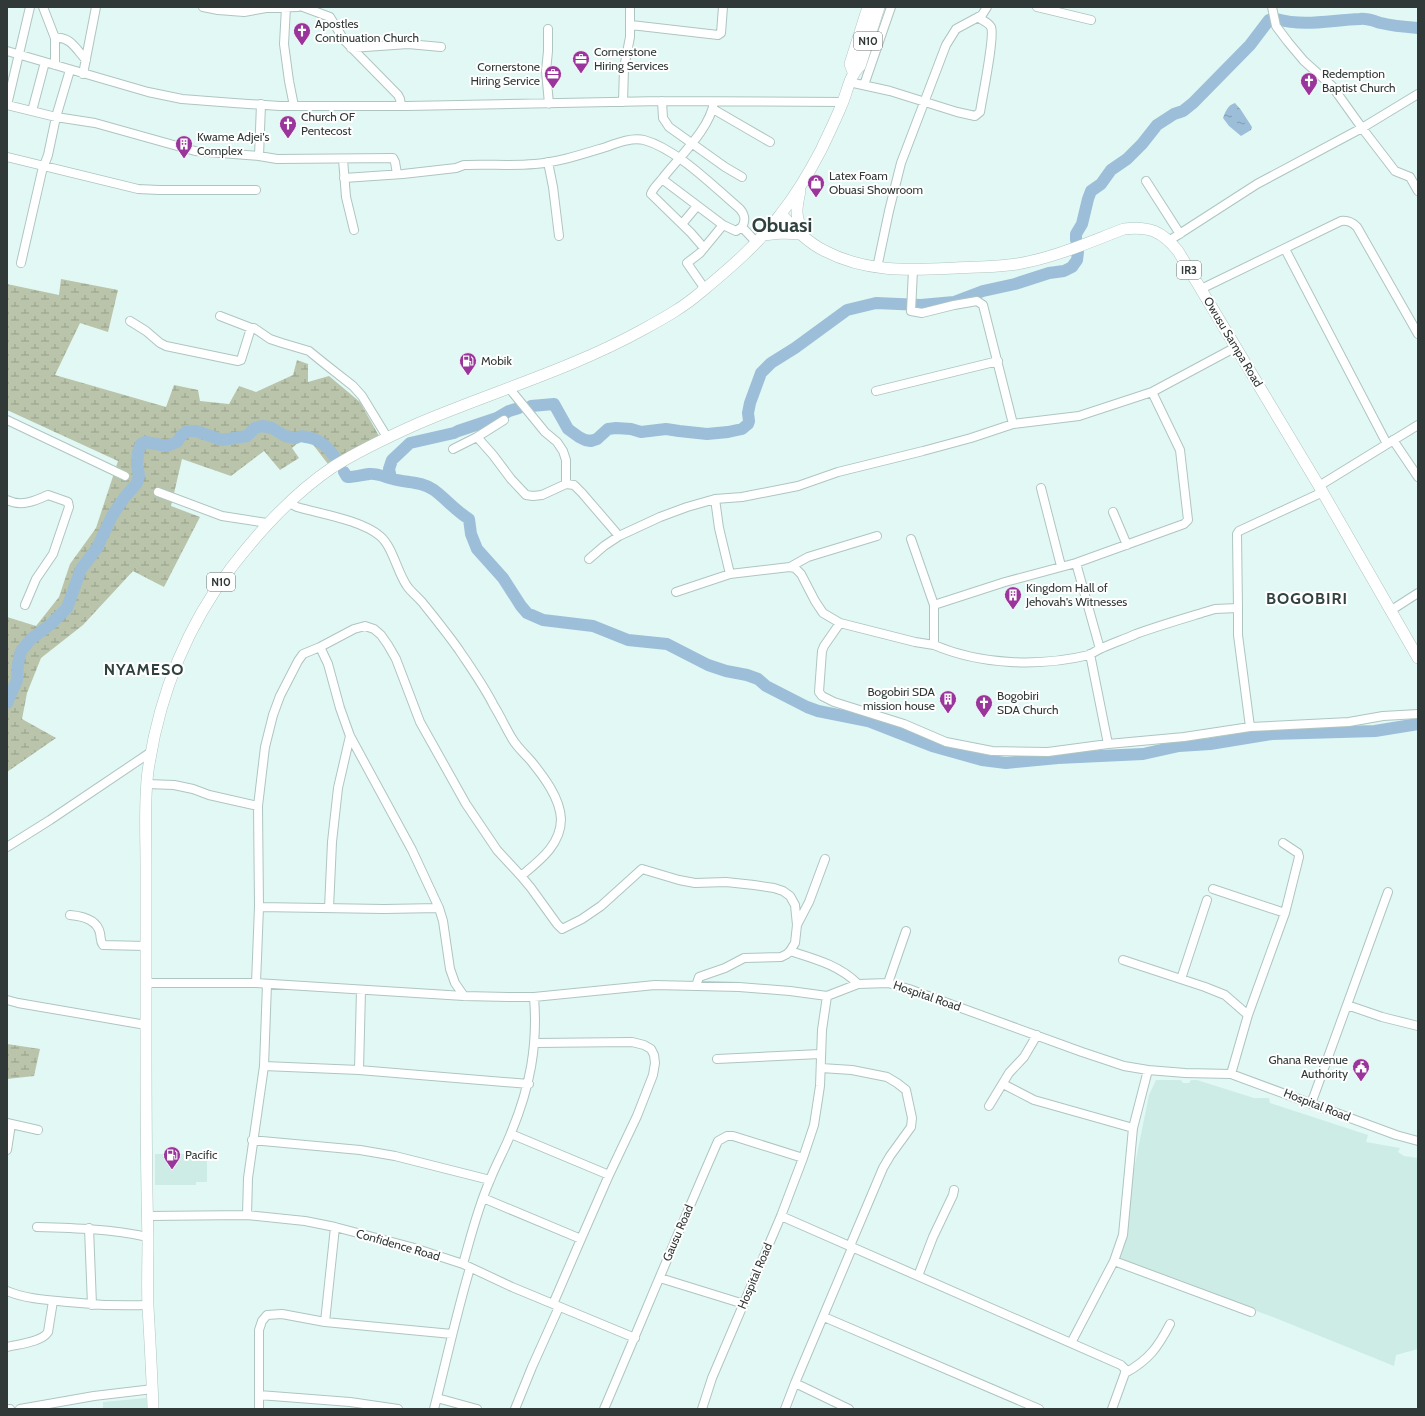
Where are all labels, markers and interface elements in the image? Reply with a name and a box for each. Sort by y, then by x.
place label: Apostles Continuation Church [315,16,419,45]
church icon: Apostles Continuation Church [292,21,312,46]
road number: N10 [854,32,882,50]
place label: Cornerstone Hiring Services [594,44,669,73]
office icon: Cornerstone Hiring Services [571,49,591,74]
place label: Cornerstone Hiring Service [470,59,540,88]
office icon: Cornerstone Hiring Service [543,64,563,89]
place label: Redemption Baptist Church [1322,66,1396,95]
church icon: Redemption Baptist Church [1299,71,1319,96]
place label: Church OF Pentecost [301,109,356,138]
church icon: Church OF Pentecost [278,114,298,139]
place label: Kwame Adjei's Complex [197,129,269,158]
building icon: Kwame Adjei's Complex [174,134,194,159]
place label: Latex Foam Obuasi Showroom [829,168,923,197]
shop icon: Latex Foam Obuasi Showroom [806,173,826,198]
district label: Obuasi [752,213,812,237]
road number: IR3 [1177,261,1201,279]
street label: Owusu Sampa Road [1201,294,1266,390]
fuel station icon: Mobik [458,351,478,376]
place label: Mobik [481,353,512,368]
road number: N10 [207,573,235,591]
place label: Kingdom Hall of Jehovah's Witnesses [1025,580,1127,609]
building icon: Kingdom Hall of Jehovah's Witnesses [1003,585,1023,610]
district label: BOGOBIRI [1266,589,1348,608]
district label: NYAMESO [104,660,184,679]
place label: Bogobiri SDA mission house [863,684,936,713]
place label: Bogobiri SDA Church [997,688,1058,717]
building icon: Bogobiri SDA mission house [938,689,958,714]
church icon: Bogobiri SDA Church [974,693,994,718]
street label: Hospital Road [891,977,963,1014]
place label: Ghana Revenue Authority [1268,1052,1348,1081]
public building icon: Ghana Revenue Authority [1351,1057,1371,1082]
street label: Hospital Road [1282,1085,1353,1124]
fuel station icon: Pacific [162,1145,182,1170]
place label: Pacific [185,1147,218,1162]
street label: Gausu Road [659,1202,696,1263]
street label: Confidence Road [354,1225,442,1264]
street label: Hospital Road [734,1240,775,1311]

